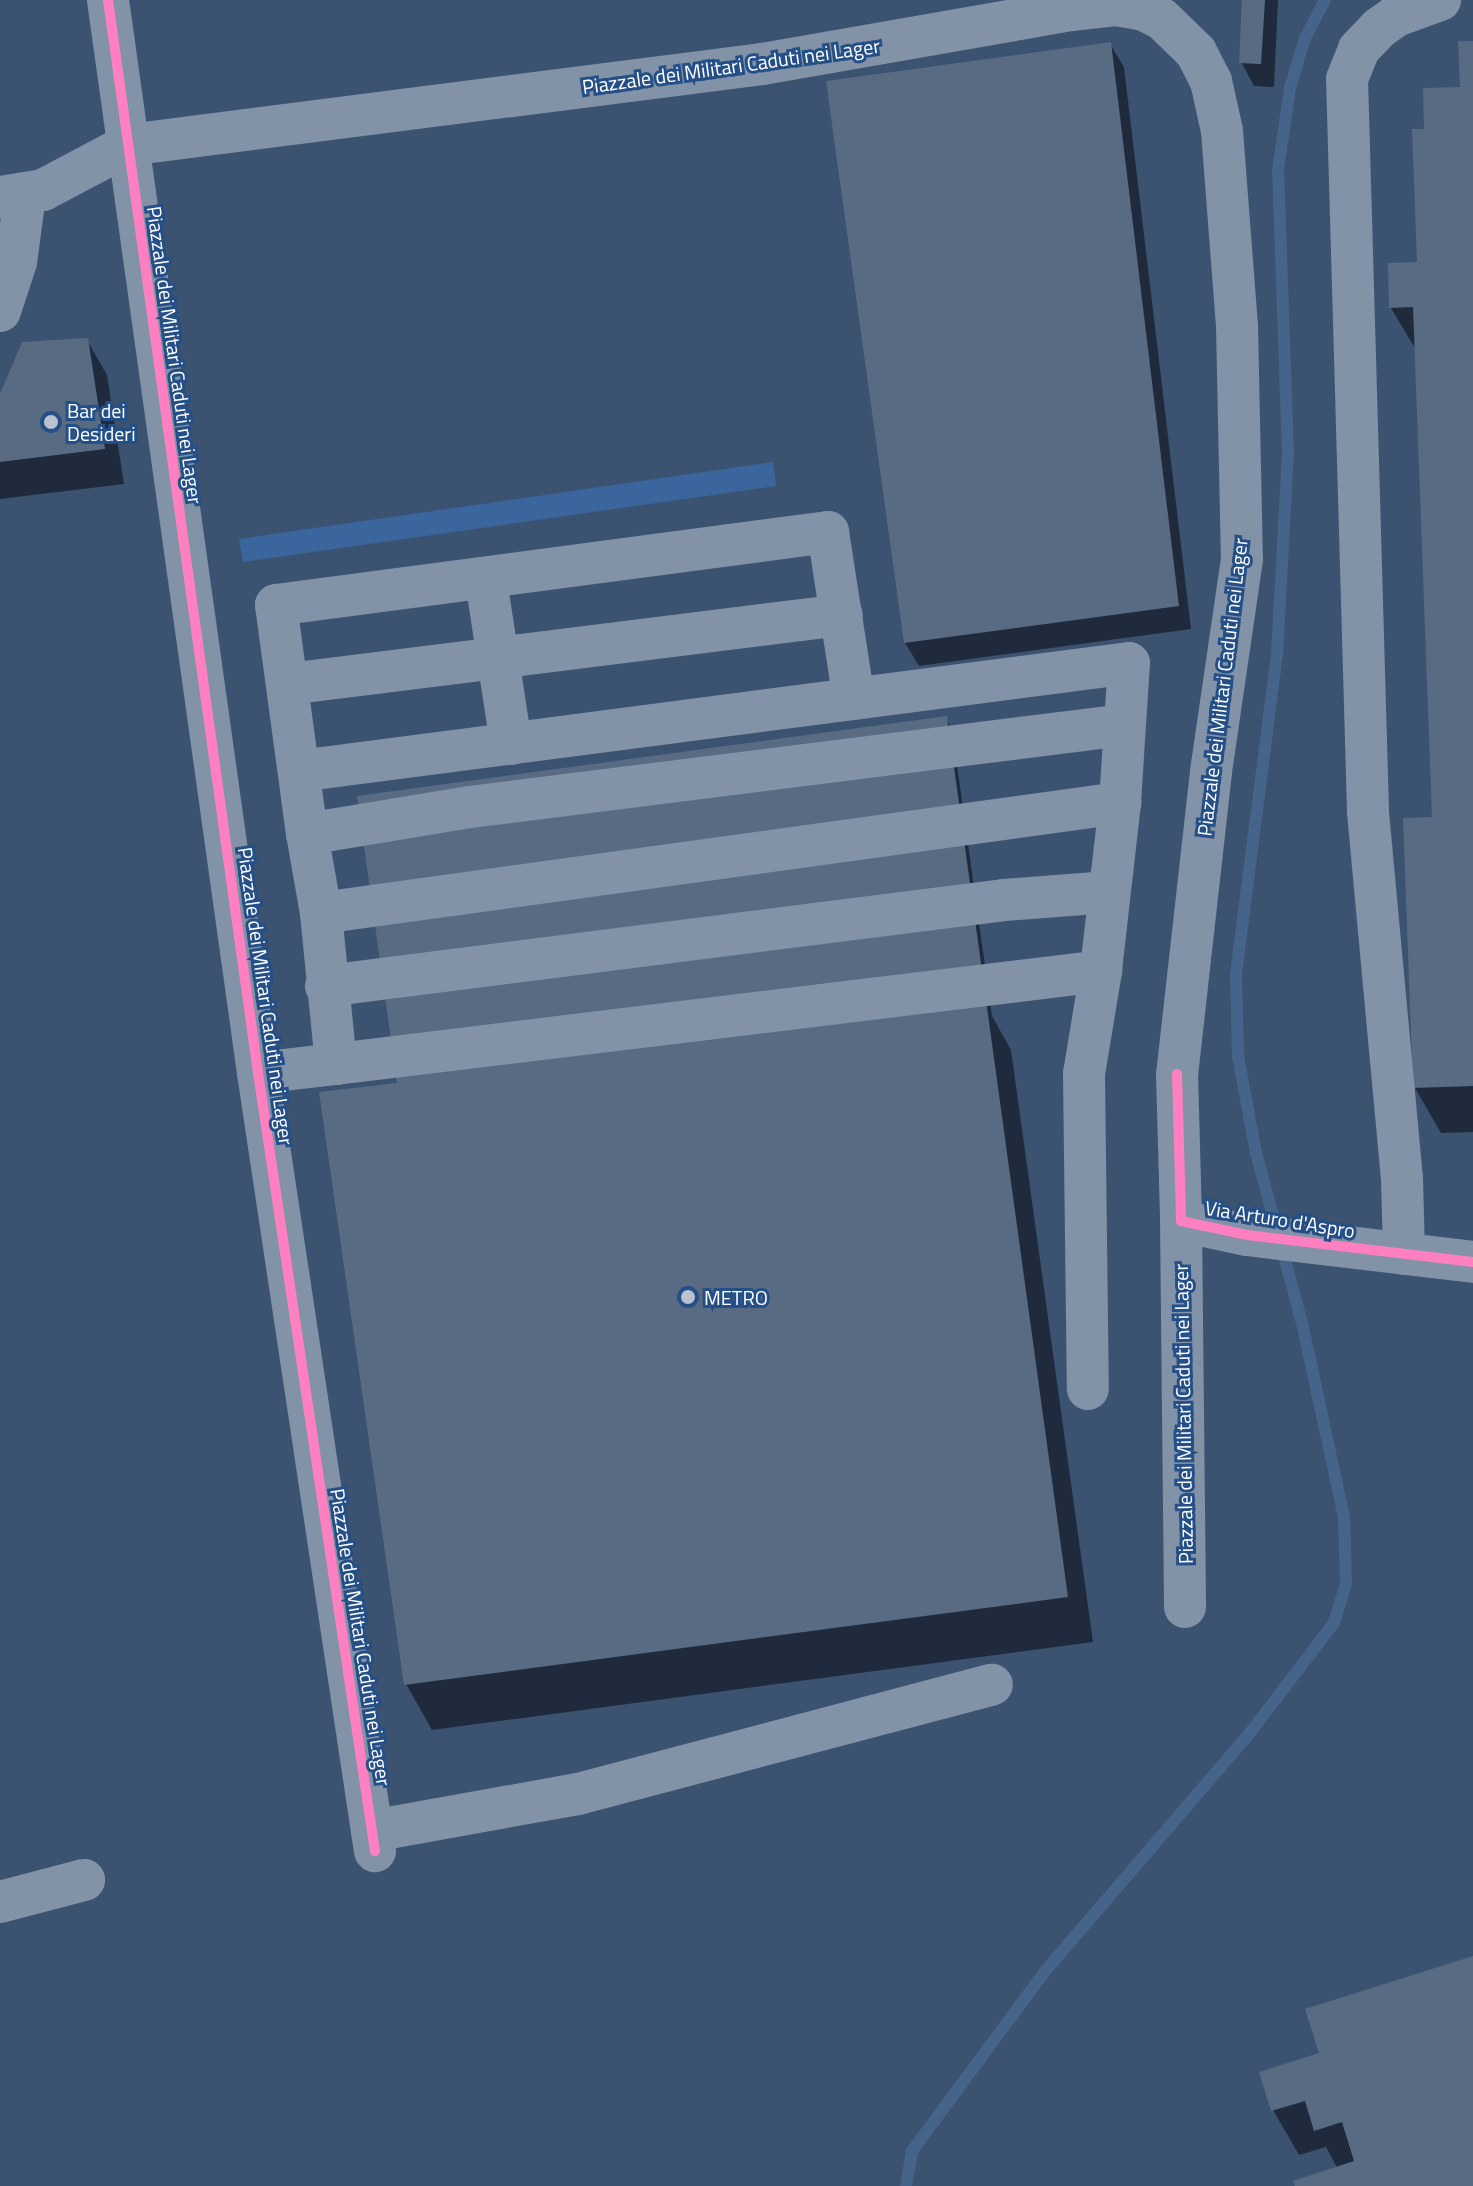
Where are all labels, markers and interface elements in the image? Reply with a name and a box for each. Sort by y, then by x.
street label: Piazzale dei Militari Caduti nei Lager [581,33,881,99]
street label: Piazzale dei Militari Caduti nei Lager [142,205,208,505]
place label: Bar dei Desideri [67,398,136,445]
marker: Bar dei Desideri [42,413,60,431]
street label: Piazzale dei Militari Caduti nei Lager [1192,536,1252,838]
street label: Piazzale dei Militari Caduti nei Lager [233,846,299,1146]
street label: Via Arturo d'Aspro [1203,1195,1357,1243]
street label: Piazzale dei Militari Caduti nei Lager [1168,1264,1198,1564]
place label: METRO [704,1285,768,1309]
marker: METRO [679,1288,697,1306]
street label: Piazzale dei Militari Caduti nei Lager [326,1487,396,1787]

